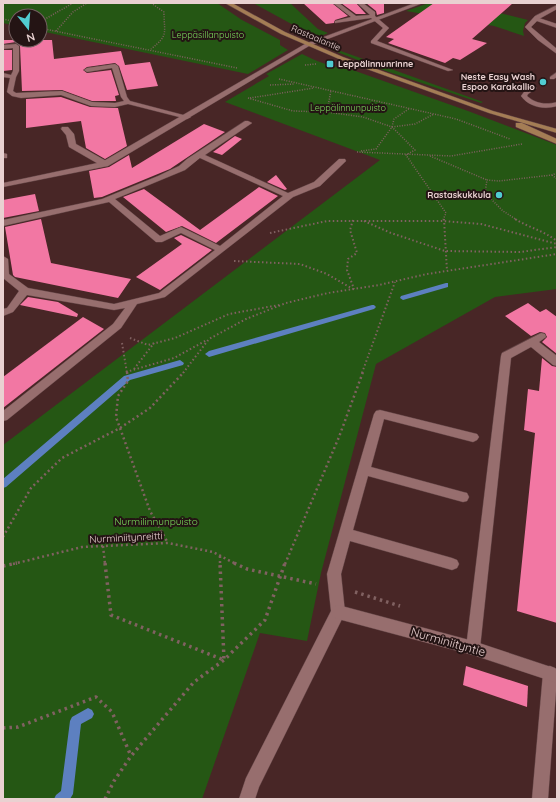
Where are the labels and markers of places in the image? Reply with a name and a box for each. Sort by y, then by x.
place label: Leppälinnunrinne [338,58,413,69]
marker: Leppälinnunrinne [325,59,335,69]
place label: Neste Easy Wash Espoo Karakallio [461,71,535,92]
marker: Neste Easy Wash Espoo Karakallio [538,77,548,87]
place label: Rastaskukkula [427,189,491,200]
marker: Rastaskukkula [494,190,504,200]

